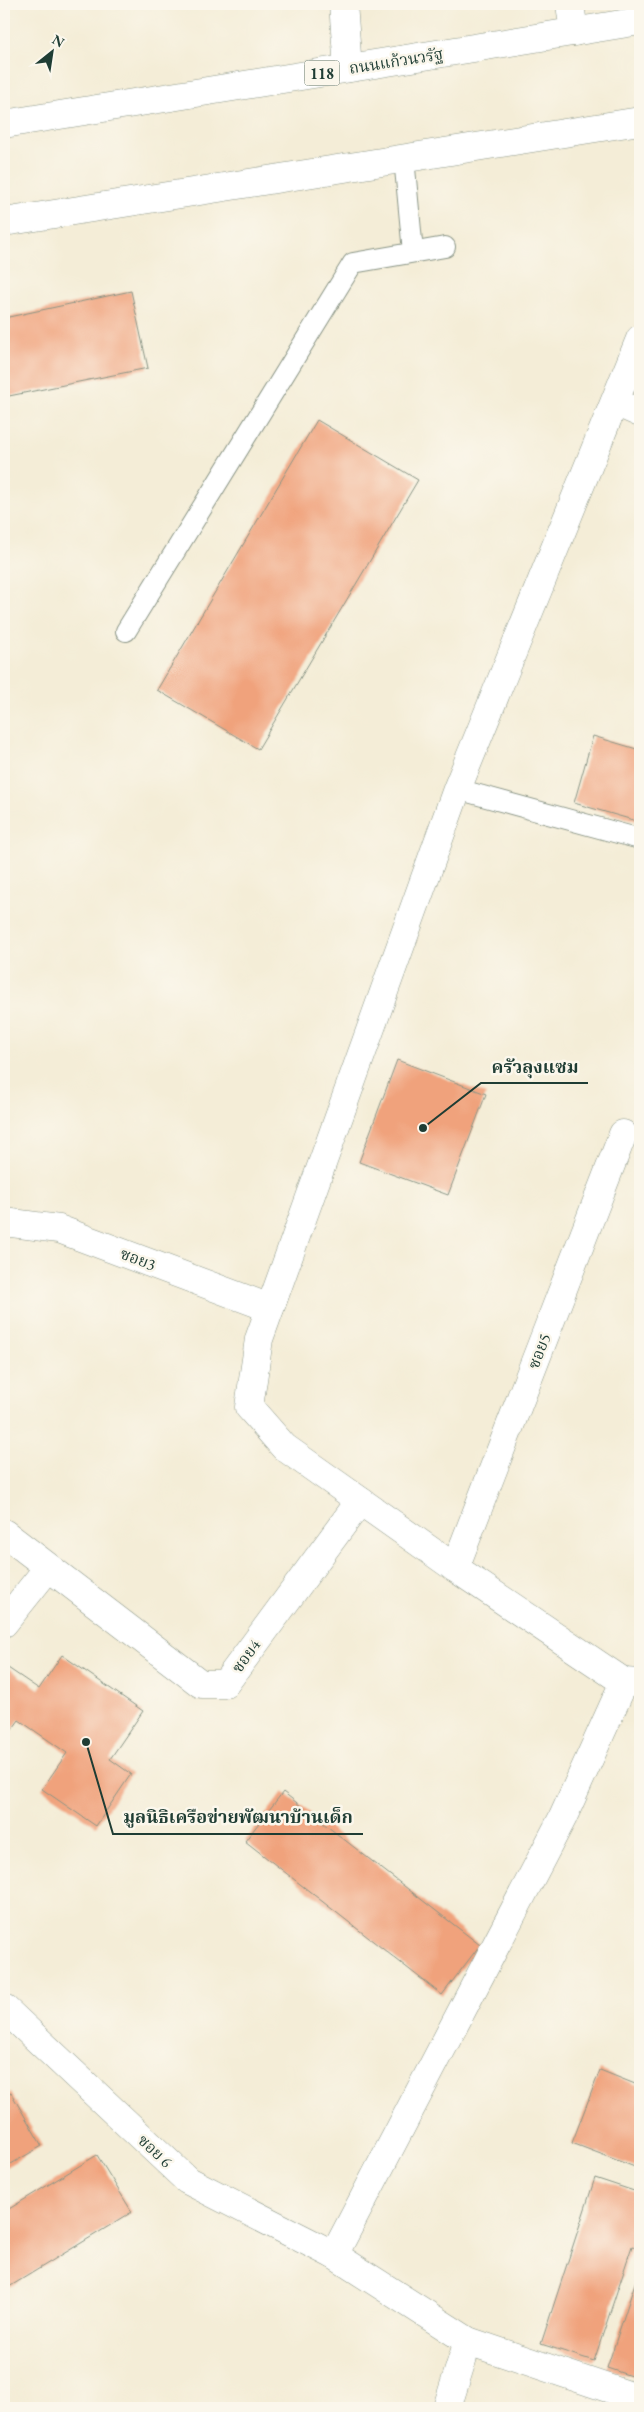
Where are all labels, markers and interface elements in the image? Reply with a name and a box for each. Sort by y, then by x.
north arrow [28,28,78,78]
text: N [49,30,68,52]
street label: ถนนแก้วนวรัฐ [348,43,444,79]
road number: 118 [304,60,340,86]
callout: ครัวลุงแซม [481,1050,588,1083]
text: ครัวลุงแซม [492,1055,579,1079]
street label: ซอย3 [117,1243,159,1275]
street label: ซอย5 [523,1330,555,1372]
street label: ซอย4 [227,1635,265,1677]
callout: มูลนิธิเครือข่ายพัฒนาบ้านเด็ก [113,1801,363,1834]
text: มูลนิธิเครือข่ายพัฒนาบ้านเด็ก [123,1805,353,1828]
street label: ซอย 6 [133,2130,177,2172]

